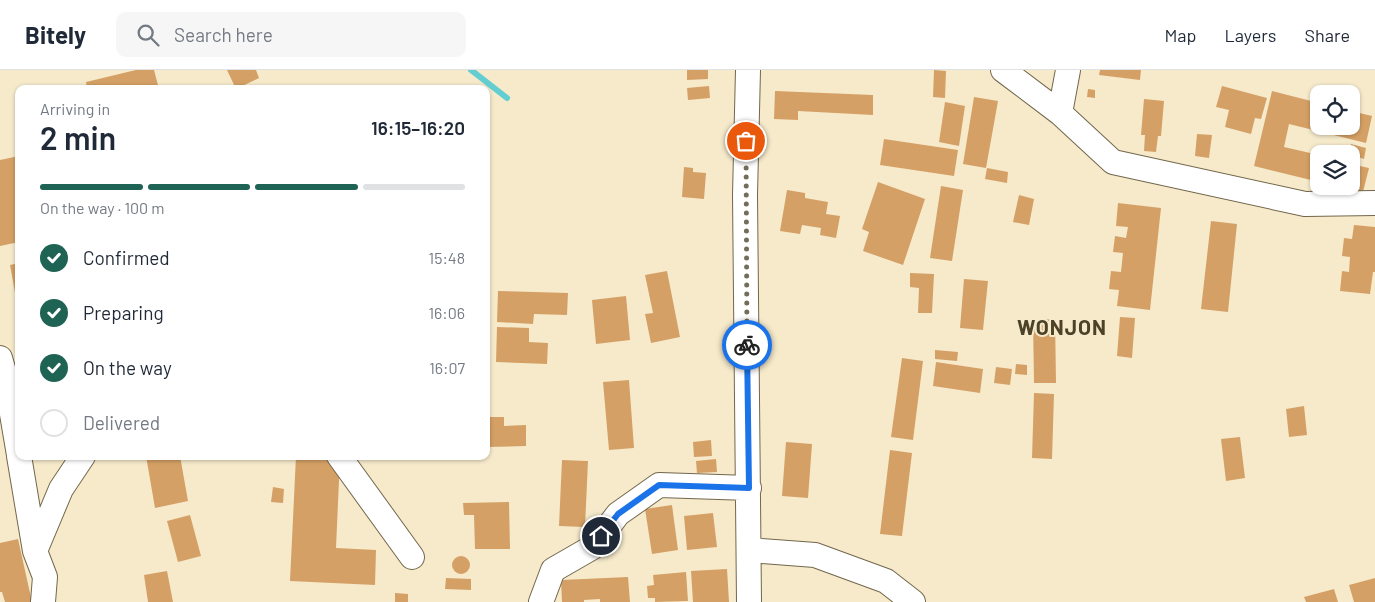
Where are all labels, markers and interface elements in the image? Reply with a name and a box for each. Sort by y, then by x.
search box [116,12,466,57]
text: Bitely [25,20,86,49]
icon: search [134,21,162,49]
text: Search here [174,23,273,46]
text: Map [1164,24,1196,46]
text: Layers [1224,24,1277,46]
text: Share [1305,24,1350,46]
map controls [1310,85,1360,195]
button: locate [1310,85,1360,135]
text: Arriving in [40,99,110,118]
text: 16:15–16:20 [371,116,465,139]
text: 2 min [40,118,116,156]
pin [725,120,767,162]
icon: bag [732,127,760,155]
button: layers [1310,145,1360,195]
text: On the way · 100 m [40,198,165,217]
icon: check [40,244,68,272]
text: Confirmed [83,246,170,269]
text: 15:48 [429,248,465,267]
icon: check [40,299,68,327]
text: Preparing [83,301,164,324]
text: 16:06 [428,303,465,322]
district label: WONJON [1017,314,1107,339]
courier [722,320,772,370]
icon: bike [733,331,761,359]
icon: check [40,354,68,382]
text: On the way [83,356,172,379]
text: 16:07 [429,358,465,377]
text: Delivered [83,411,160,434]
pin [580,515,622,557]
icon: home [587,522,615,550]

